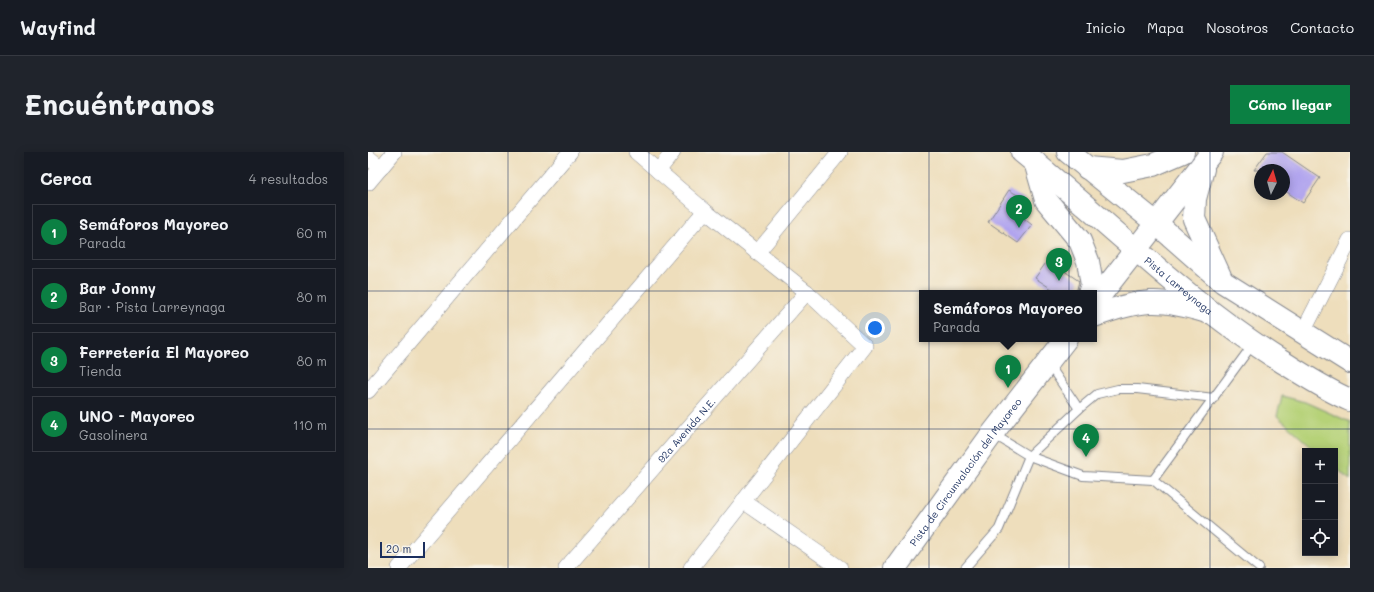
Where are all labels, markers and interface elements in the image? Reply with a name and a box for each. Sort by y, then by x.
text: Wayfind [20,15,96,40]
text: Inicio [1086,18,1125,37]
text: Mapa [1147,18,1184,37]
text: Nosotros [1206,18,1268,37]
text: Contacto [1290,18,1354,37]
button: Cómo llegar [1230,85,1350,124]
text: Encuéntranos [24,86,215,122]
north arrow [1254,164,1290,200]
text: Cerca [40,167,92,189]
text: 4 resultados [249,170,328,187]
pin: 2 [1006,195,1032,228]
text: Semáforos Mayoreo [79,214,228,234]
text: 1 [51,224,57,241]
text: 60 m [297,224,327,241]
text: Parada [79,234,126,251]
pin: 3 [1046,248,1072,281]
street label: Pista Larreynaga [1142,253,1216,318]
text: Bar Jonny [79,278,156,298]
text: 2 [50,288,58,305]
text: 80 m [297,288,327,305]
popup [919,290,1097,342]
text: Bar · Pista Larreynaga [79,298,226,315]
text: Semáforos Mayoreo [933,298,1083,318]
your location [865,318,885,338]
text: Parada [933,318,980,335]
text: Ferretería El Mayoreo [79,342,249,362]
text: 3 [50,352,58,369]
text: 80 m [297,352,327,369]
pin: 1 [995,355,1021,388]
text: Tienda [79,362,122,379]
street label: 92a Avenida N.E. [654,395,719,466]
street label: Pista de Circunvalación del Mayoreo [906,395,1025,549]
text: UNO - Mayoreo [79,406,195,426]
text: 4 [50,416,58,433]
text: 110 m [293,416,327,433]
pin: 4 [1073,424,1099,457]
text: Gasolinera [79,426,148,443]
map controls [1302,448,1338,556]
button: + [1302,448,1338,484]
button: − [1302,484,1338,520]
button: locate [1302,520,1338,556]
scale bar [380,540,425,559]
text: 20 m [386,541,411,556]

